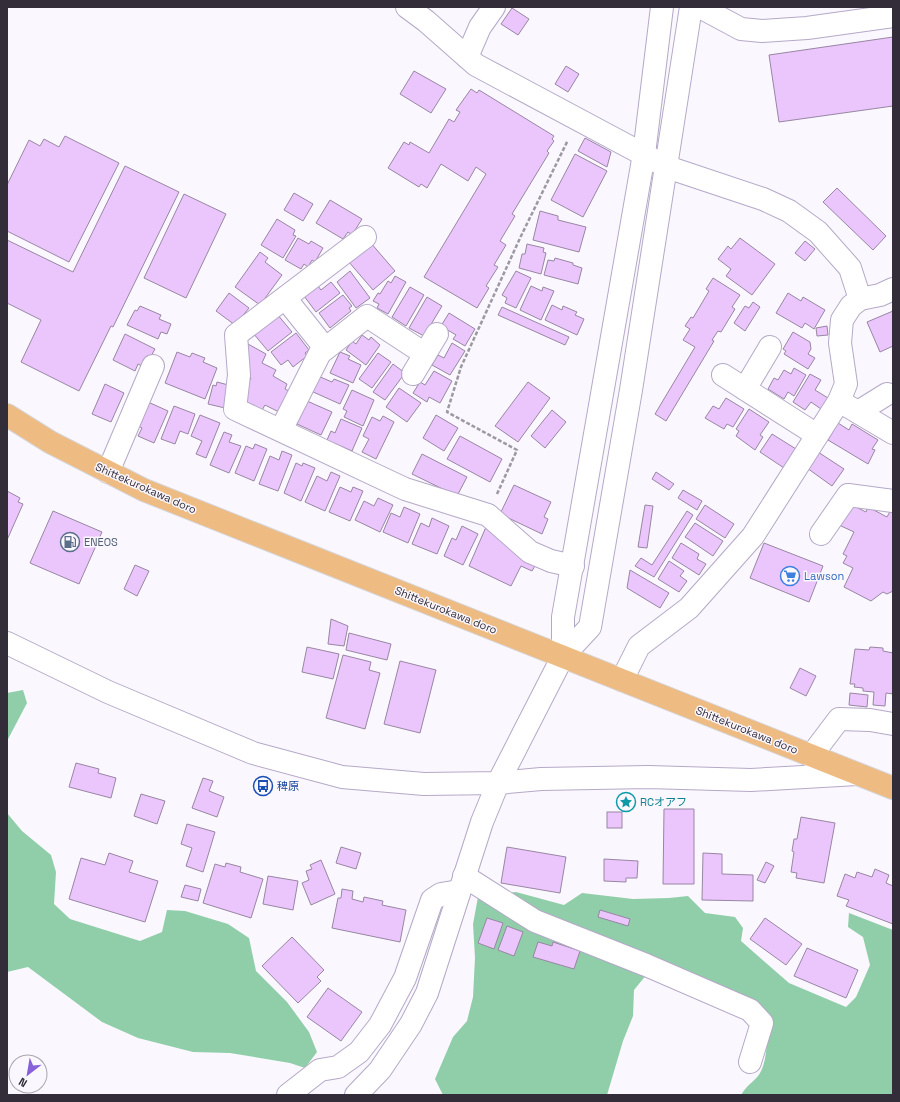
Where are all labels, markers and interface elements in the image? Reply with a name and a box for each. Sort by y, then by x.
street label: Shittekurokawa doro [93,459,199,517]
fuel station icon: ENEOS [59,531,81,553]
place label: ENEOS [84,535,118,549]
supermarket icon: Lawson [779,565,801,587]
place label: Lawson [804,569,844,583]
street label: Shittekurokawa doro [393,583,499,637]
street label: Shittekurokawa doro [694,703,800,757]
bus stop icon: 稗原 [252,775,274,797]
place label: 稗原 [277,779,299,793]
place icon: RCオアフ [615,791,637,813]
place label: RCオアフ [640,795,687,809]
north arrow [8,1054,48,1094]
text: N [16,1075,30,1090]

